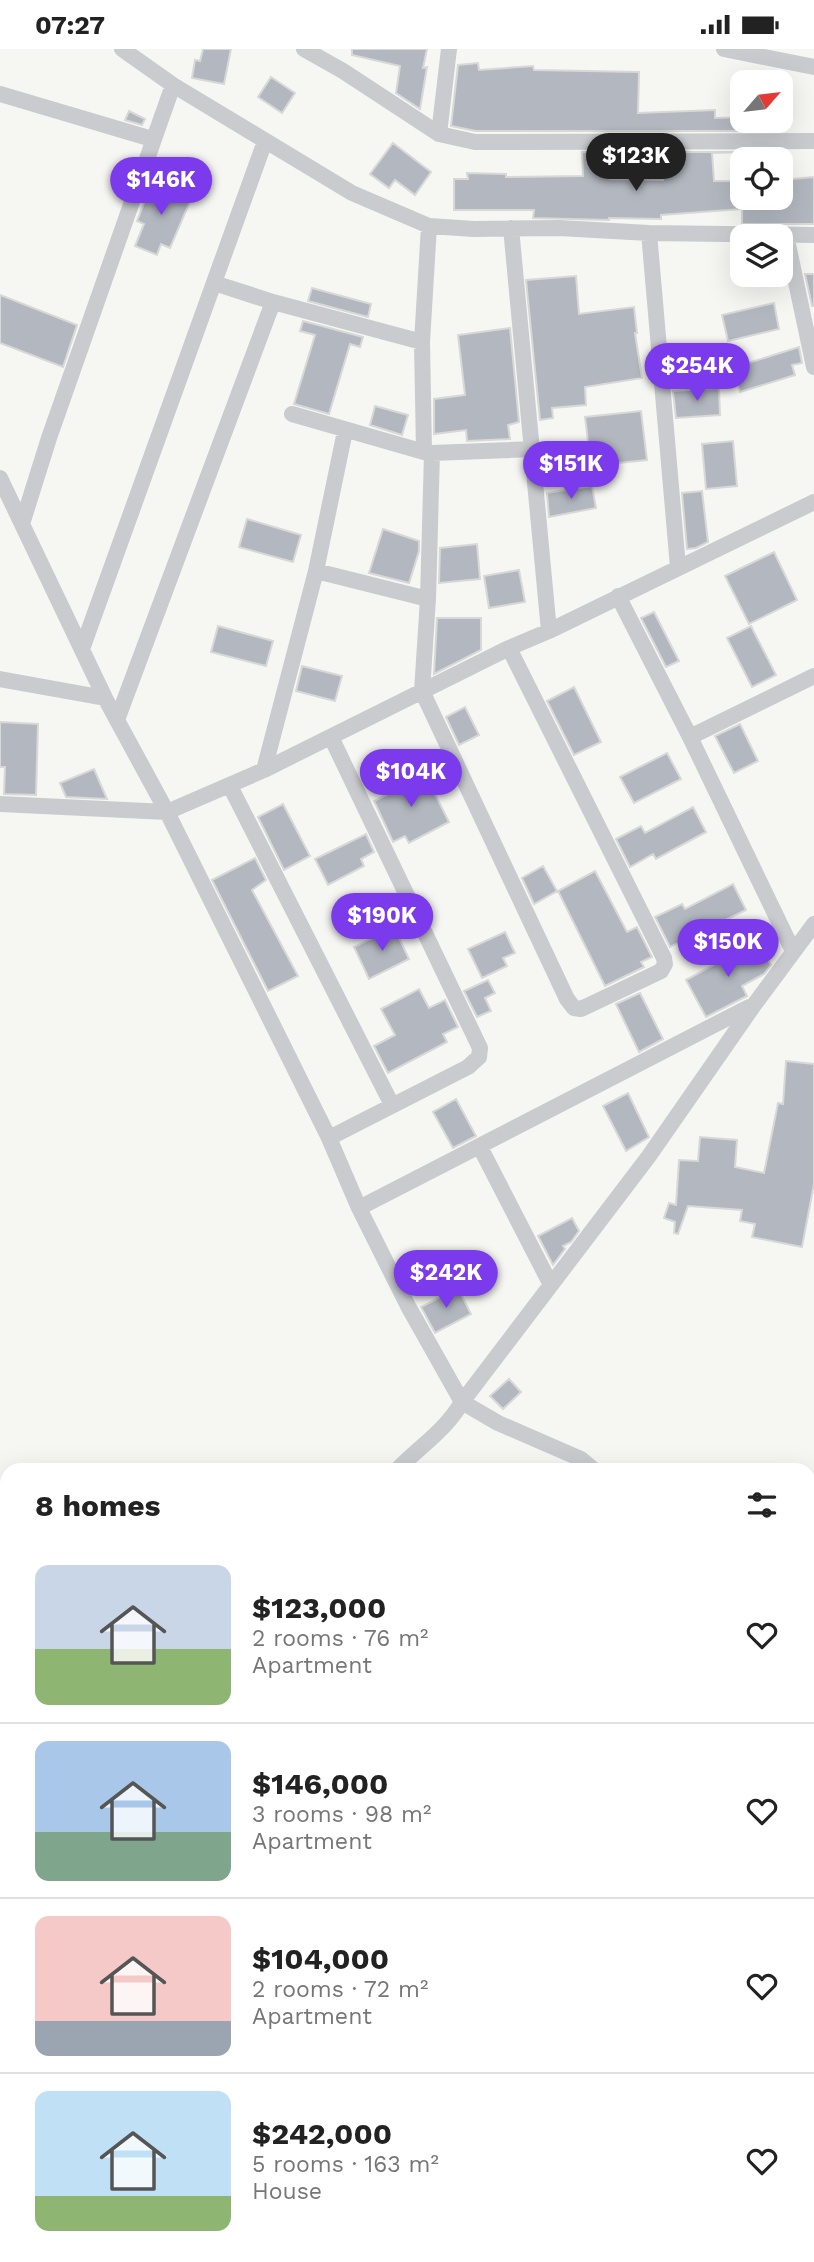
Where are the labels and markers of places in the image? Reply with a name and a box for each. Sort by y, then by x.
pin: $123K [587,134,685,193]
pin: $146K [112,157,210,217]
pin: $254K [648,343,746,403]
pin: $151K [522,441,620,501]
pin: $104K [362,749,460,809]
pin: $190K [333,893,431,953]
pin: $150K [679,919,777,979]
pin: $242K [397,1251,495,1310]

